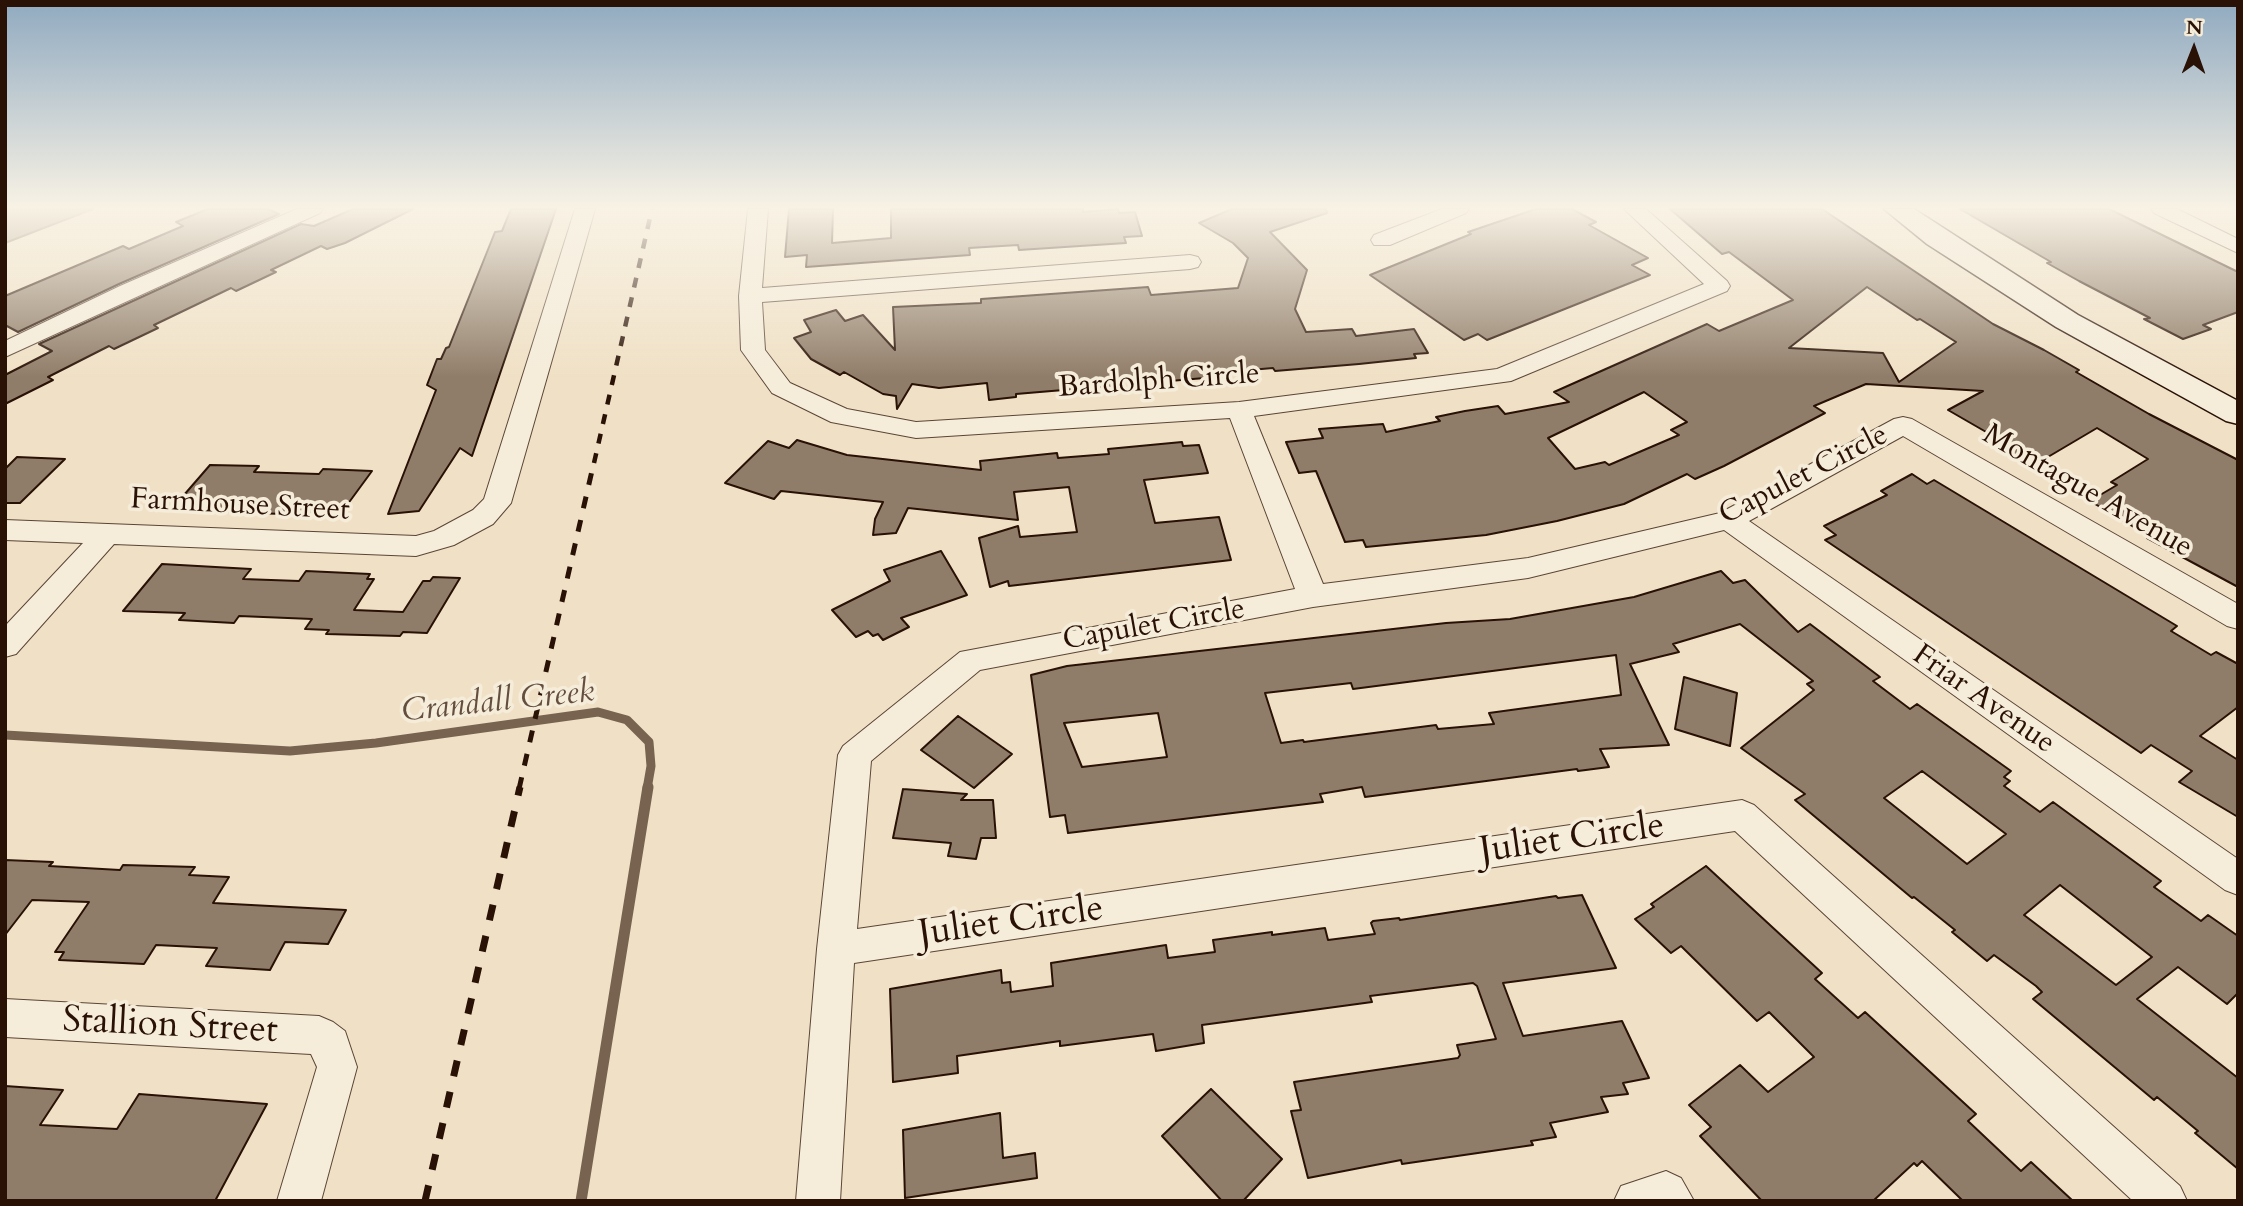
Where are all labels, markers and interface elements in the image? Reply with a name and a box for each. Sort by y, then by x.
north arrow [2159,14,2229,84]
text: N [2186,15,2203,41]
street label: Bardolph Circle [1057,357,1261,407]
street label: Montague Avenue [1976,417,2198,567]
street label: Capulet Circle [1714,418,1894,534]
street label: Farmhouse Street [130,482,350,530]
street label: Capulet Circle [1060,592,1248,660]
street label: Friar Avenue [1905,638,2061,762]
water label: Crandall Creek [400,674,596,732]
street label: Juliet Circle [1477,805,1667,875]
street label: Juliet Circle [916,888,1106,958]
street label: Stallion Street [61,999,279,1055]

